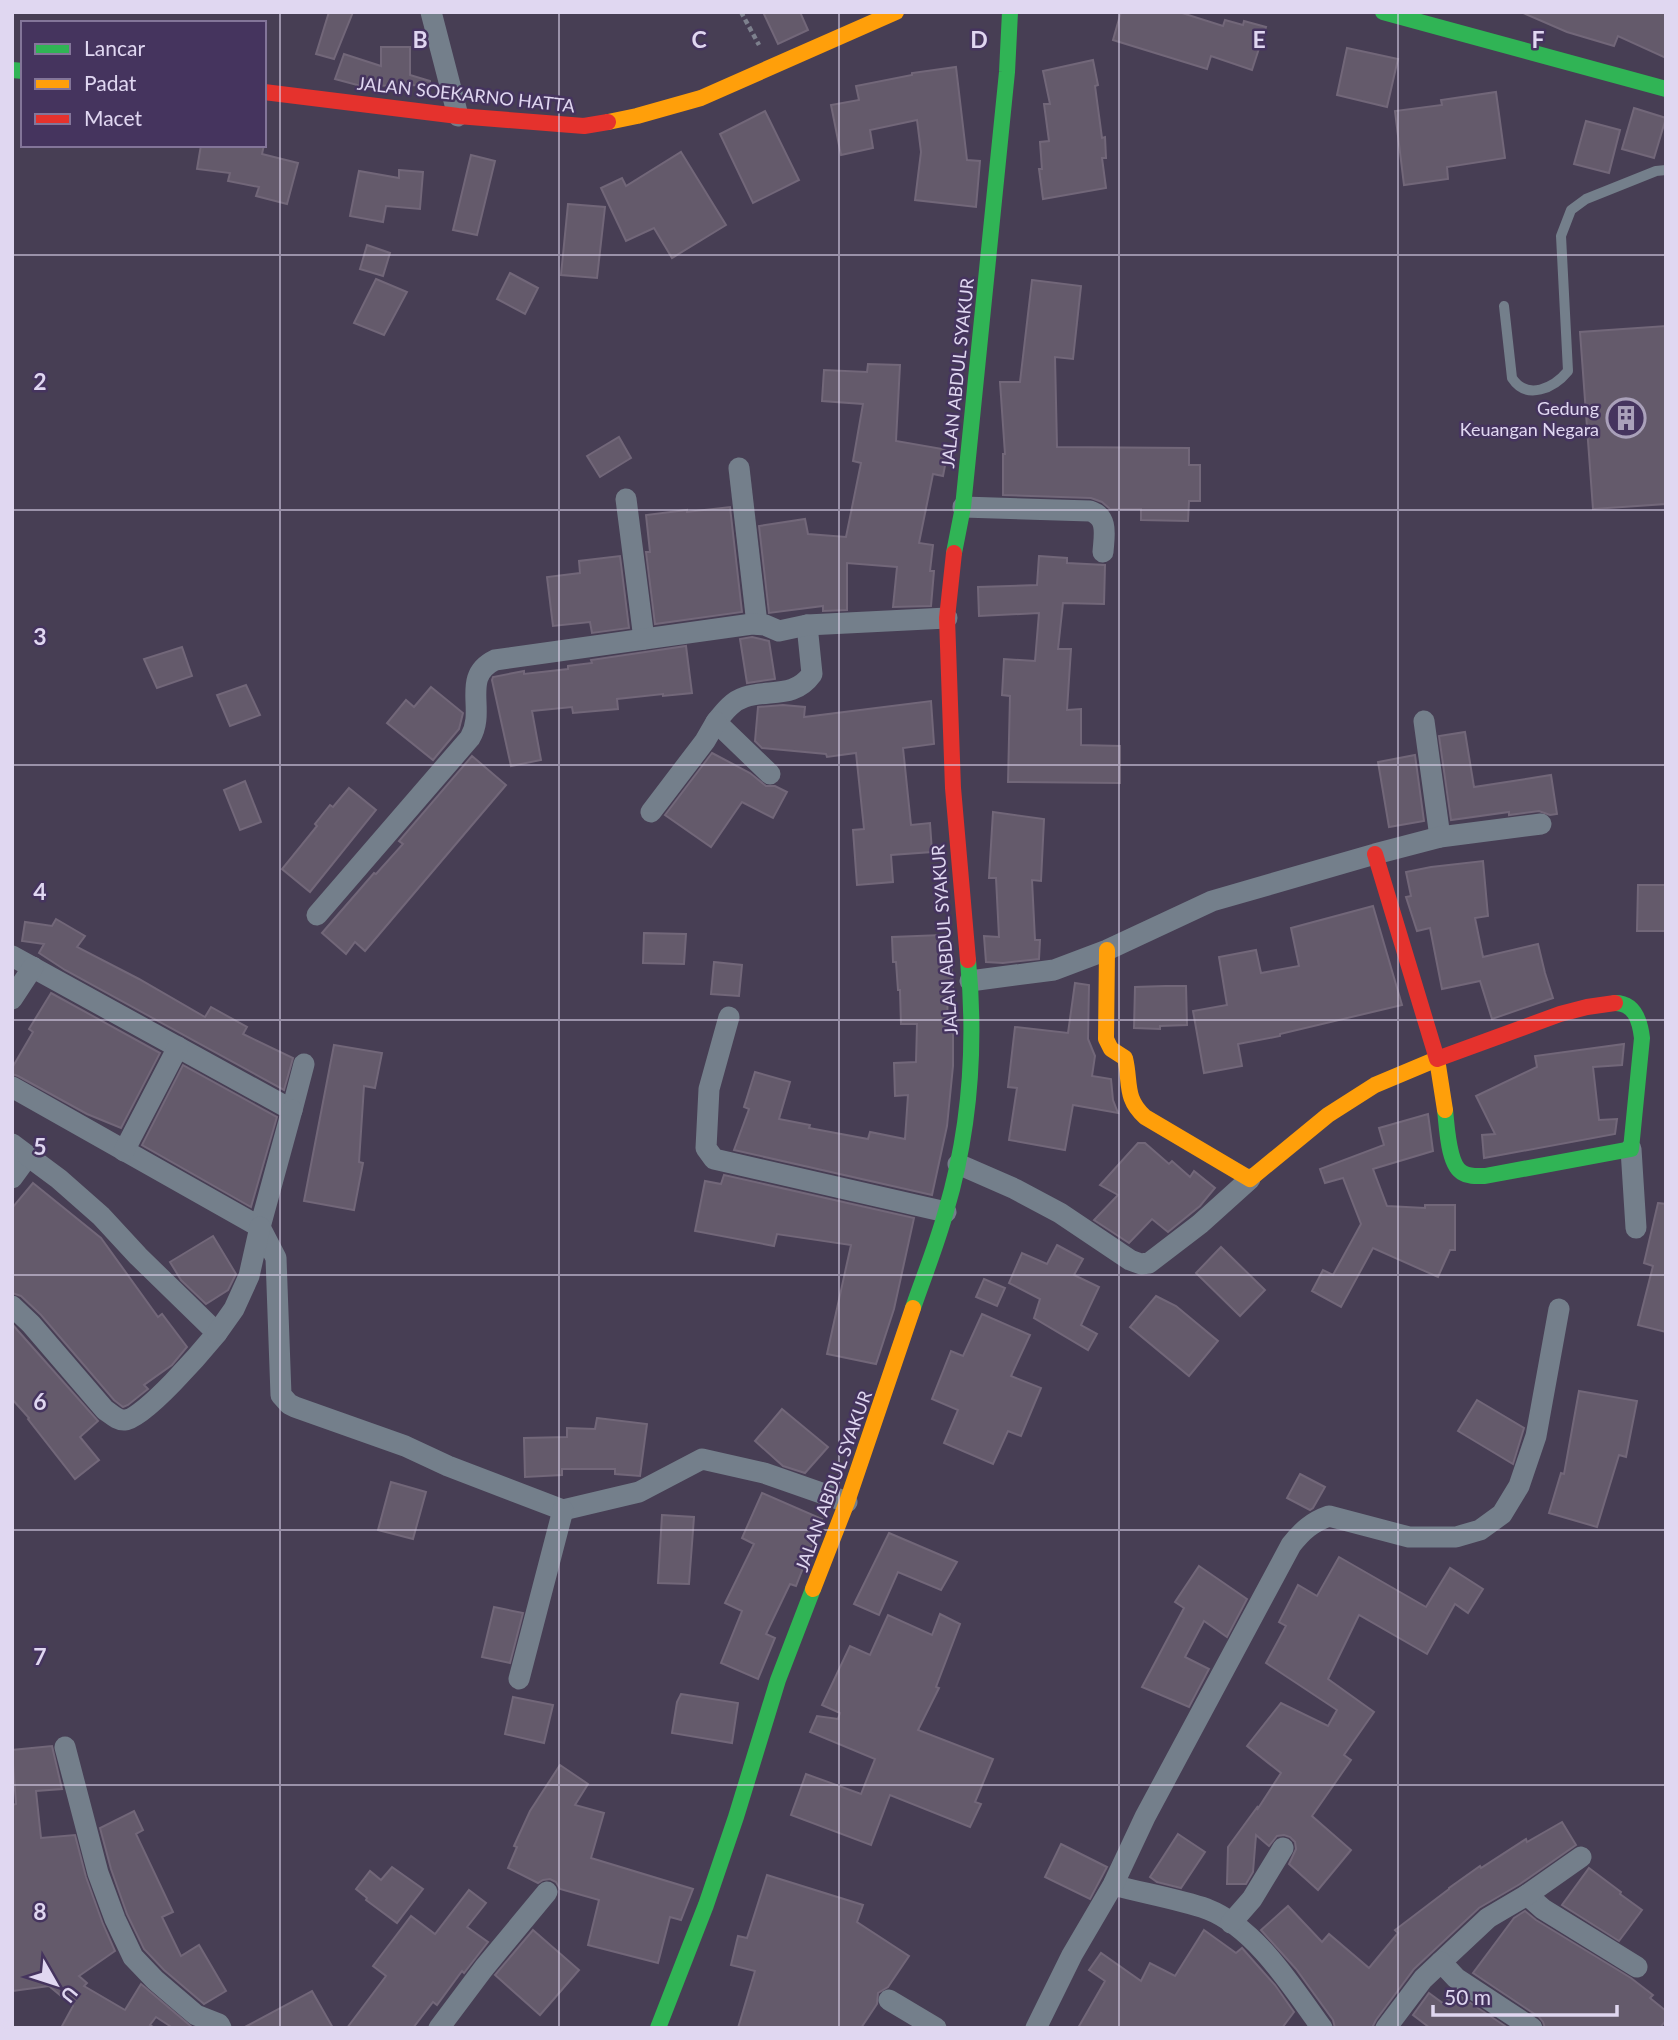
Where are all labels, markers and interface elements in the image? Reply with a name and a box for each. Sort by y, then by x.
legend [21,21,266,147]
text: B [412,25,428,53]
text: C [691,25,707,53]
text: D [970,25,988,53]
text: E [1252,25,1266,53]
text: F [1531,25,1545,53]
text: Lancar [84,35,145,60]
text: Padat [84,70,137,95]
street label: JALAN SOEKARNO HATTA [356,72,577,116]
text: Macet [84,105,142,130]
street label: JALAN ABDUL SYAKUR [936,276,978,469]
text: 2 [33,367,47,395]
place label: Gedung Keuangan Negara [1460,397,1599,440]
building icon: Gedung Keuangan Negara [1605,397,1647,439]
text: 3 [33,622,47,650]
street label: JALAN ABDUL SYAKUR [926,843,962,1036]
text: 4 [33,877,47,905]
text: 5 [33,1132,47,1160]
text: 6 [33,1387,47,1415]
street label: JALAN ABDUL SYAKUR [790,1387,876,1574]
text: 7 [33,1642,47,1670]
text: 8 [33,1897,47,1925]
north arrow [21,1949,91,2019]
scale bar [1433,1974,1617,2018]
text: U [56,1982,83,2008]
text: 50 m [1444,1984,1491,2009]

